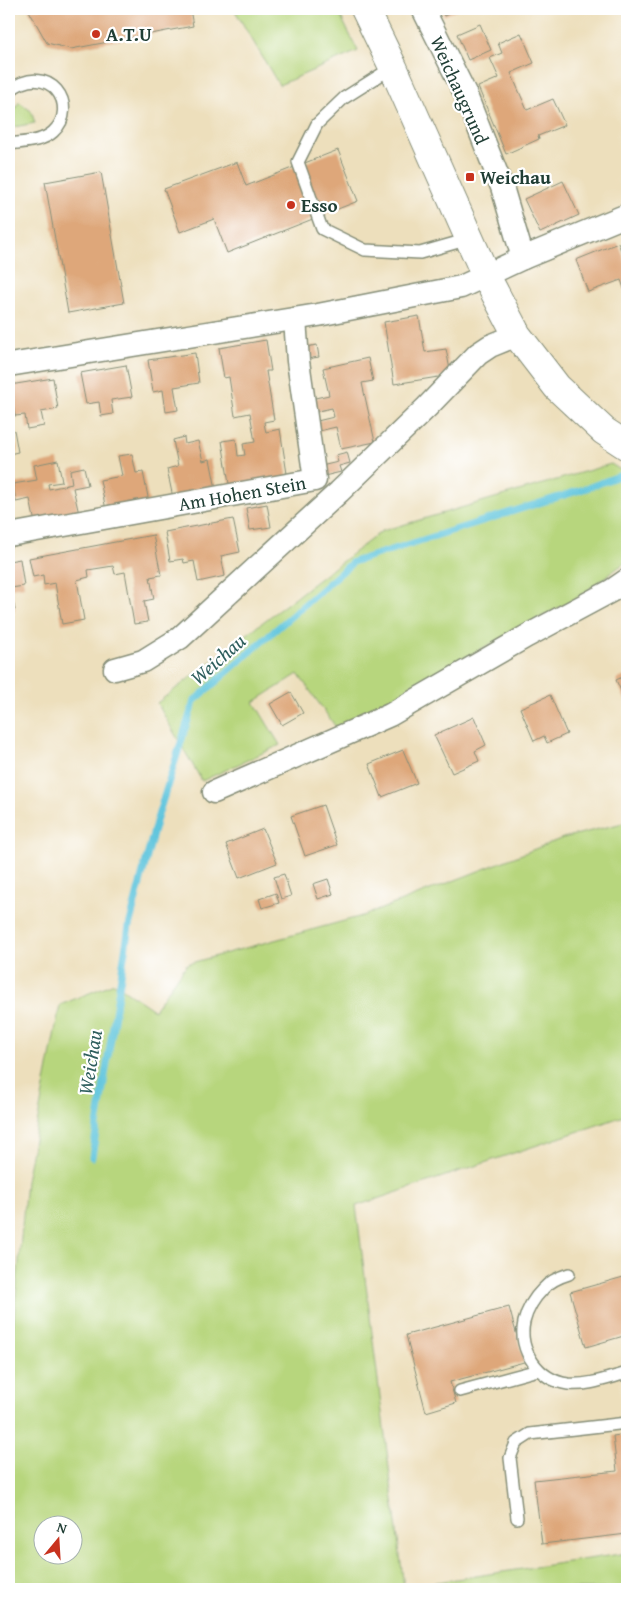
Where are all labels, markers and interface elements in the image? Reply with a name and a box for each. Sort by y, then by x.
place label: A.T.U [106,20,152,48]
marker: A.T.U [90,28,102,40]
street label: Weichaugrund [424,31,497,150]
place label: Weichau [480,163,551,191]
marker: Weichau [464,171,476,183]
place label: Esso [301,191,338,219]
marker: Esso [285,199,297,211]
street label: Am Hohen Stein [176,468,308,518]
water label: Weichau [183,626,252,691]
water label: Weichau [70,1027,109,1096]
north arrow [32,1516,82,1566]
text: N [54,1517,70,1539]

